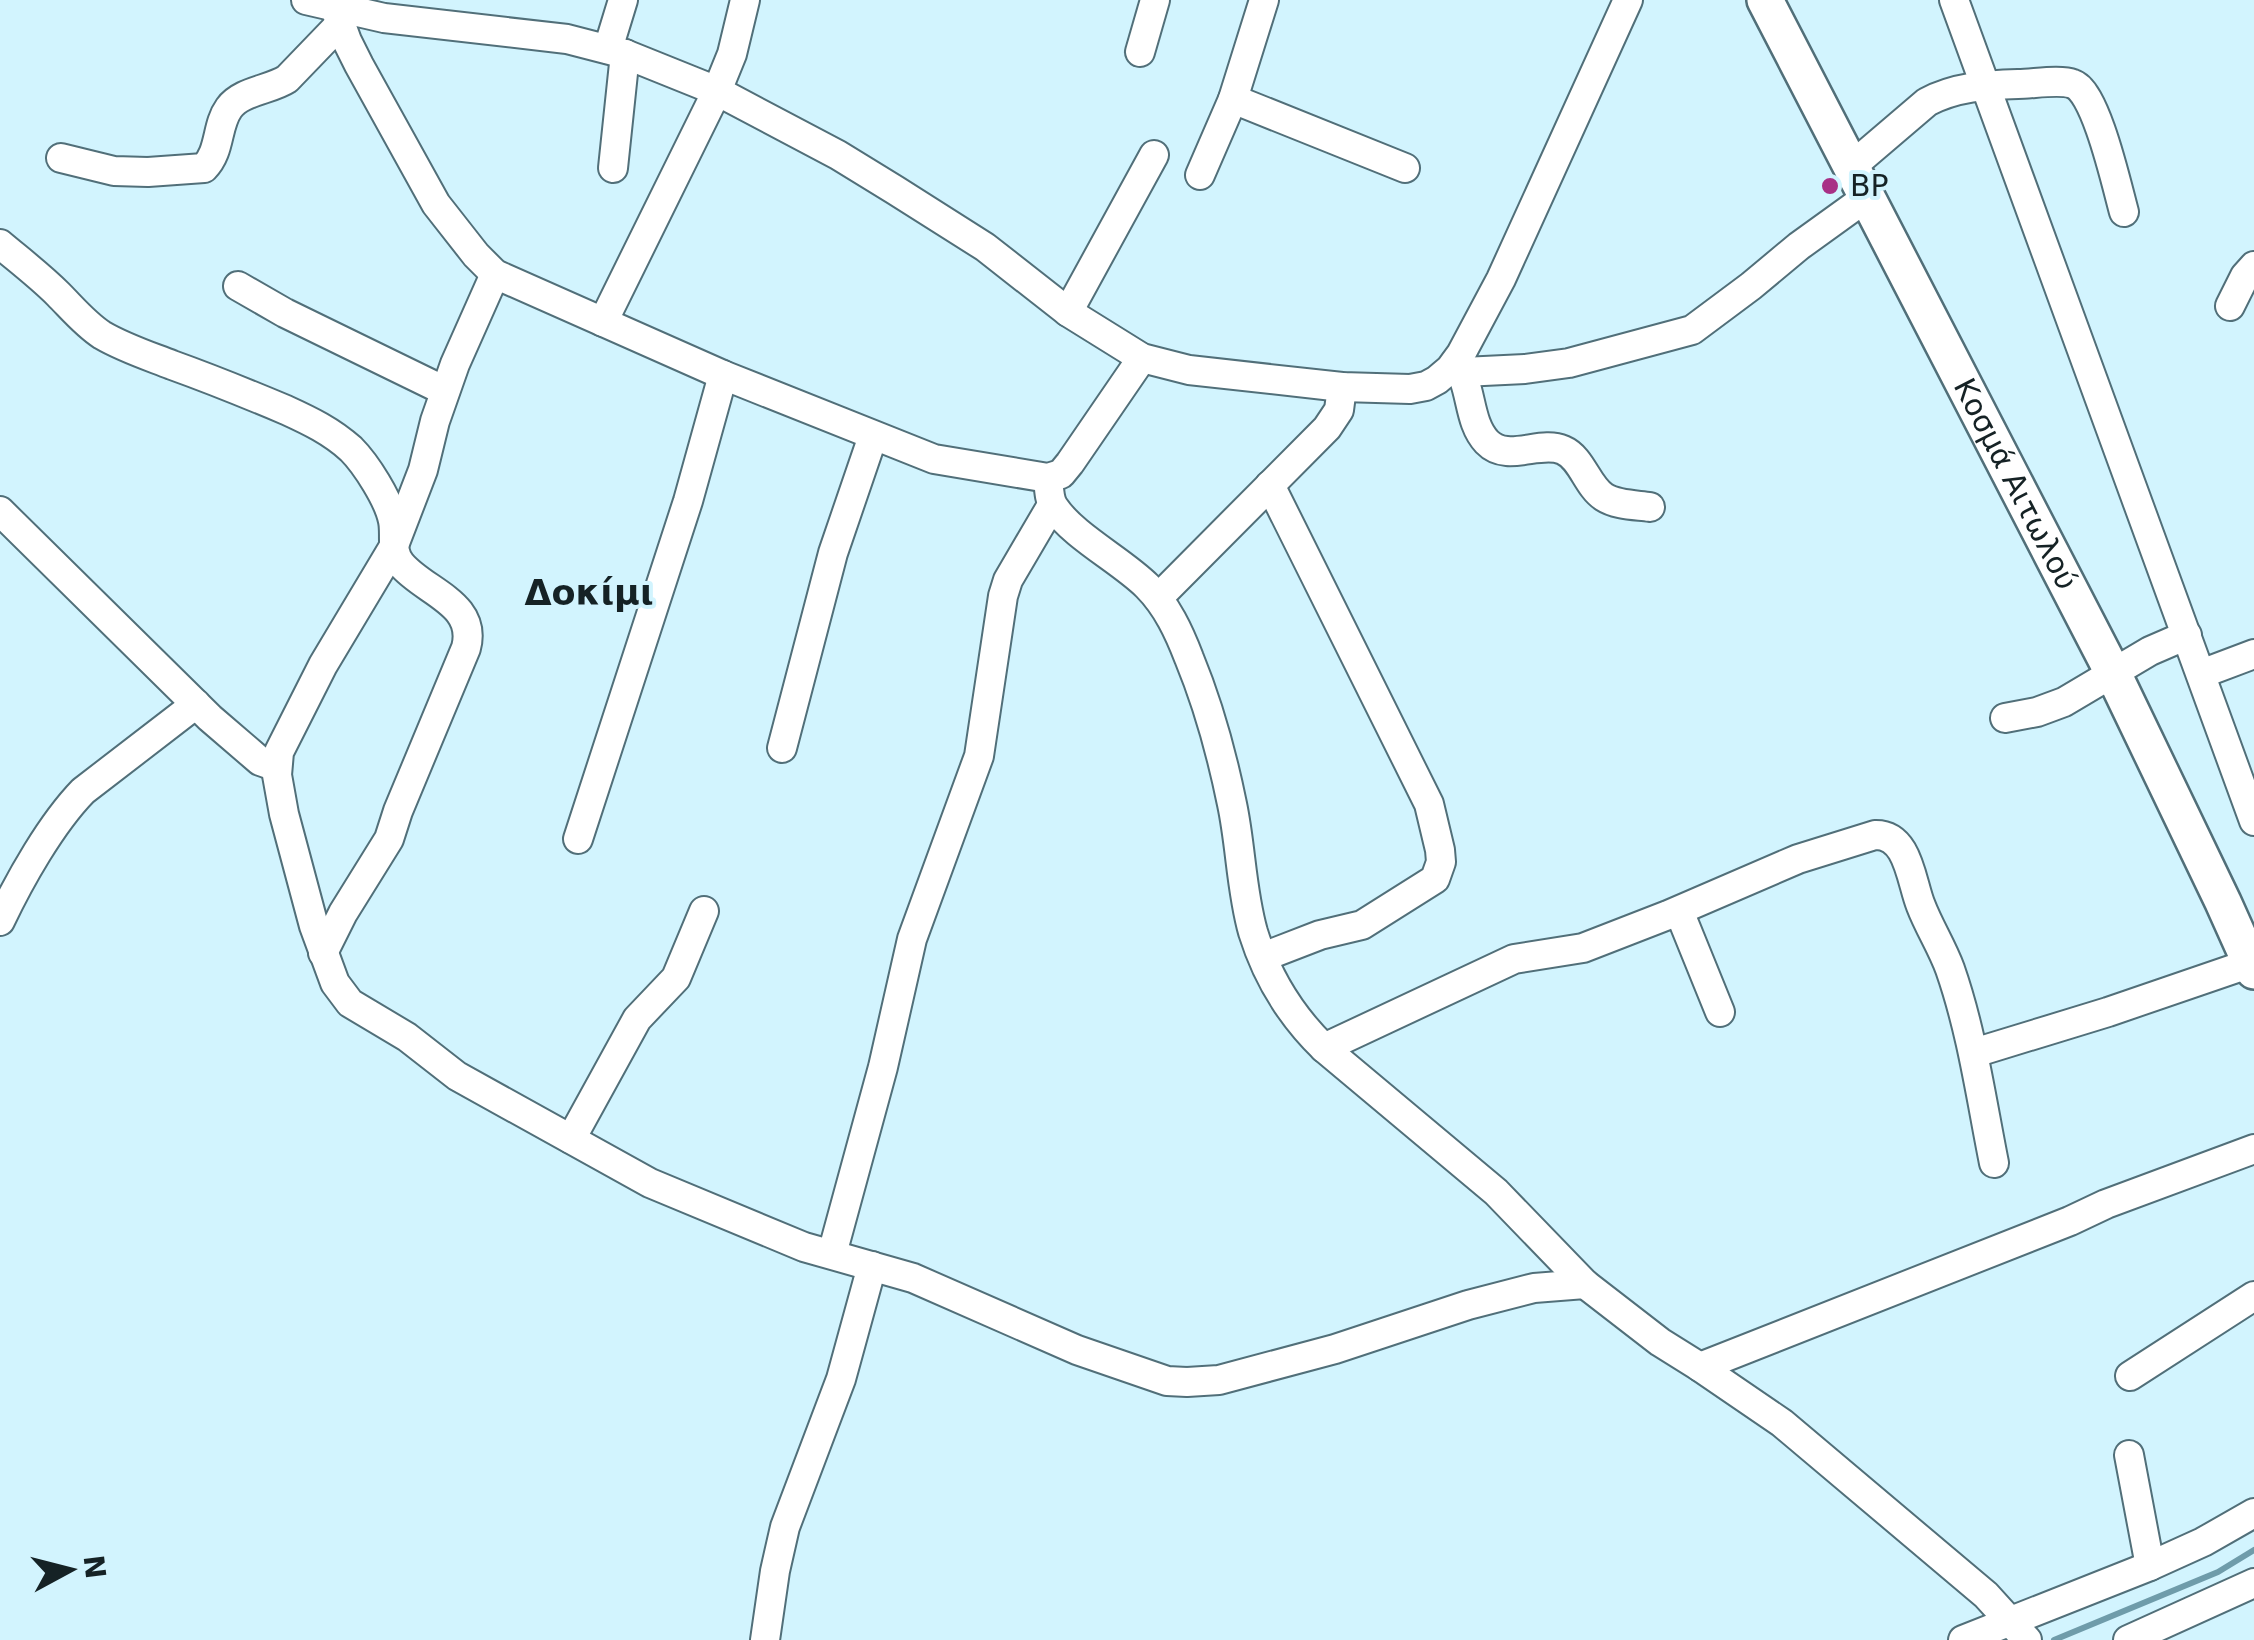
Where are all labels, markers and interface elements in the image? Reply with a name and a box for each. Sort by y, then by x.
place label: BP [1850,168,1889,203]
marker: BP [1819,175,1841,197]
street label: Κοσμά Αιτωλού [1947,372,2085,595]
district label: Δοκίμι [524,573,654,613]
north arrow [20,1520,120,1620]
text: N [77,1553,112,1581]

